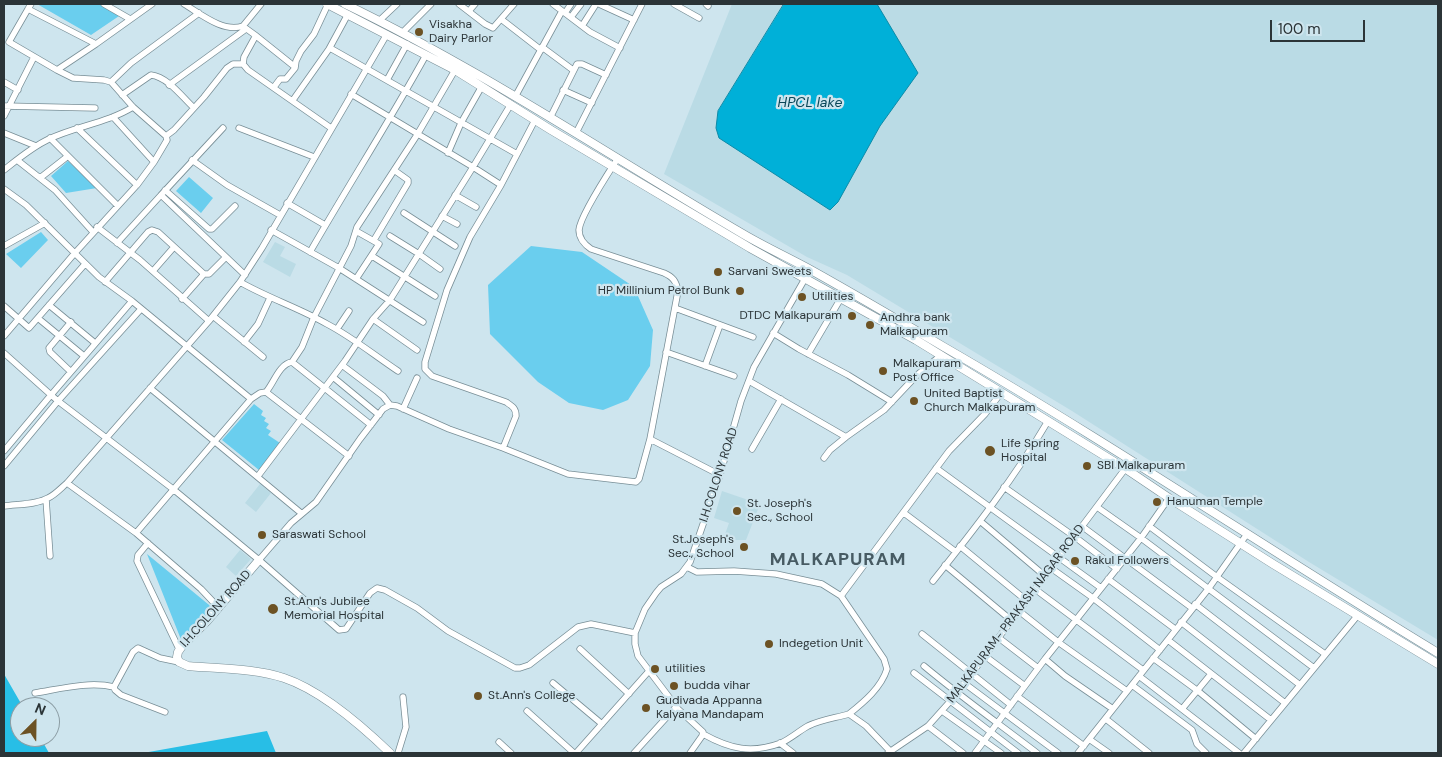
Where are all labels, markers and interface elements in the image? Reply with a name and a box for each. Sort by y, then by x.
scale bar [1272,10,1367,42]
place label: Visakha Dairy Parlor [429,18,493,46]
text: 100 m [1278,19,1321,39]
marker: Visakha Dairy Parlor [413,26,425,38]
water label: HPCL lake [778,95,842,111]
place label: Sarvani Sweets [728,265,811,279]
marker: Sarvani Sweets [712,266,724,278]
place label: HP Millinium Petrol Bunk [598,284,730,298]
marker: HP Millinium Petrol Bunk [734,285,746,297]
place label: Utilities [812,290,853,304]
marker: Utilities [796,291,808,303]
place label: DTDC Malkapuram [740,309,842,323]
marker: DTDC Malkapuram [846,310,858,322]
place label: Andhra bank Malkapuram [880,311,950,339]
marker: Andhra bank Malkapuram [864,319,876,331]
place label: Malkapuram Post Office [893,357,961,385]
marker: Malkapuram Post Office [877,365,889,377]
place label: United Baptist Church Malkapuram [924,387,1035,415]
marker: United Baptist Church Malkapuram [908,395,920,407]
street label: I.H.COLONY ROAD [697,426,741,524]
place label: Life Spring Hospital [1001,437,1059,465]
marker: Life Spring Hospital [983,444,997,458]
place label: SBI Malkapuram [1097,459,1185,473]
marker: SBI Malkapuram [1081,460,1093,472]
place label: Hanuman Temple [1167,495,1263,509]
marker: Hanuman Temple [1151,496,1163,508]
place label: St. Joseph's Sec., School [747,497,813,525]
marker: St. Joseph's Sec., School [731,505,743,517]
street label: MALKAPURAM- PRAKASH NAGAR ROAD [944,522,1088,706]
place label: Saraswati School [272,528,366,542]
marker: Saraswati School [256,529,268,541]
place label: St.Joseph's Sec., School [668,533,734,561]
marker: St.Joseph's Sec., School [738,541,750,553]
district label: MALKAPURAM [768,549,908,571]
place label: Rakul Followers [1085,554,1169,568]
marker: Rakul Followers [1069,555,1081,567]
street label: I.H.COLONY ROAD [178,568,254,650]
place label: St.Ann's Jubilee Memorial Hospital [284,595,384,623]
marker: St.Ann's Jubilee Memorial Hospital [266,602,280,616]
place label: Indegetion Unit [779,637,863,651]
marker: Indegetion Unit [763,638,775,650]
place label: utilities [665,662,705,676]
marker: utilities [649,663,661,675]
place label: budda vihar [684,679,750,693]
marker: budda vihar [668,680,680,692]
place label: St.Ann's College [488,689,575,703]
marker: St.Ann's College [472,690,484,702]
place label: Gudivada Appanna Kalyana Mandapam [656,694,764,722]
north arrow [10,697,60,747]
text: N [32,699,49,719]
marker: Gudivada Appanna Kalyana Mandapam [640,702,652,714]

